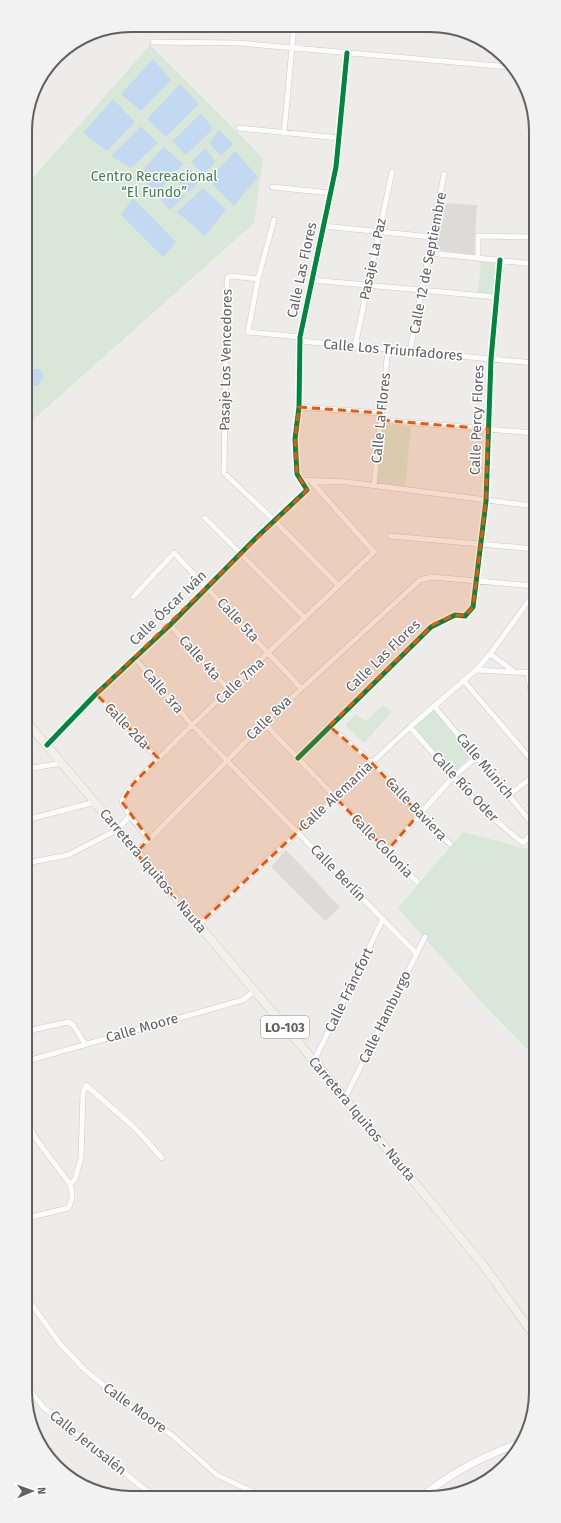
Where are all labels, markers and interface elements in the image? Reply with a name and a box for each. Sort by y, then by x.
park label: Centro Recreacional “El Fundo” [91,168,217,201]
street label: Calle 12 de Septiembre [406,191,450,335]
street label: Pasaje La Paz [356,217,390,301]
street label: Calle Las Flores [284,220,321,319]
street label: Pasaje Los Vencedores [216,288,236,431]
street label: Calle Los Triunfadores [323,335,464,365]
street label: Calle Percy Flores [467,364,487,475]
street label: Calle La Flores [368,371,394,464]
street label: Calle Óscar Iván [125,566,210,649]
street label: Calle 5ta [213,594,263,646]
street label: Calle Las Flores [342,616,424,696]
street label: Calle 4ta [175,632,225,684]
street label: Calle 7ma [212,654,268,708]
street label: Calle 3ra [139,665,187,717]
street label: Calle 8va [243,692,295,744]
street label: Calle 2da [101,699,153,753]
street label: Calle Múnich [453,730,517,802]
street label: Calle Río Oder [428,748,502,826]
street label: Calle Alemania [296,758,376,834]
street label: Calle Baviera [382,774,450,844]
street label: Carretera Iquitos - Nauta [96,805,210,937]
street label: Calle Colonia [347,810,417,882]
street label: Calle Berlín [307,841,369,905]
street label: Calle Fráncfort [321,944,377,1035]
street label: Calle Hamburgo [355,968,415,1066]
street label: Calle Moore [104,1010,180,1046]
road number: LO-103 [261,1016,309,1038]
street label: Carretera Iquitos - Nauta [305,1053,419,1185]
street label: Calle Moore [100,1379,170,1437]
street label: Calle Jerusalén [46,1407,130,1479]
north arrow [12,1471,52,1511]
text: N [35,1487,48,1495]

